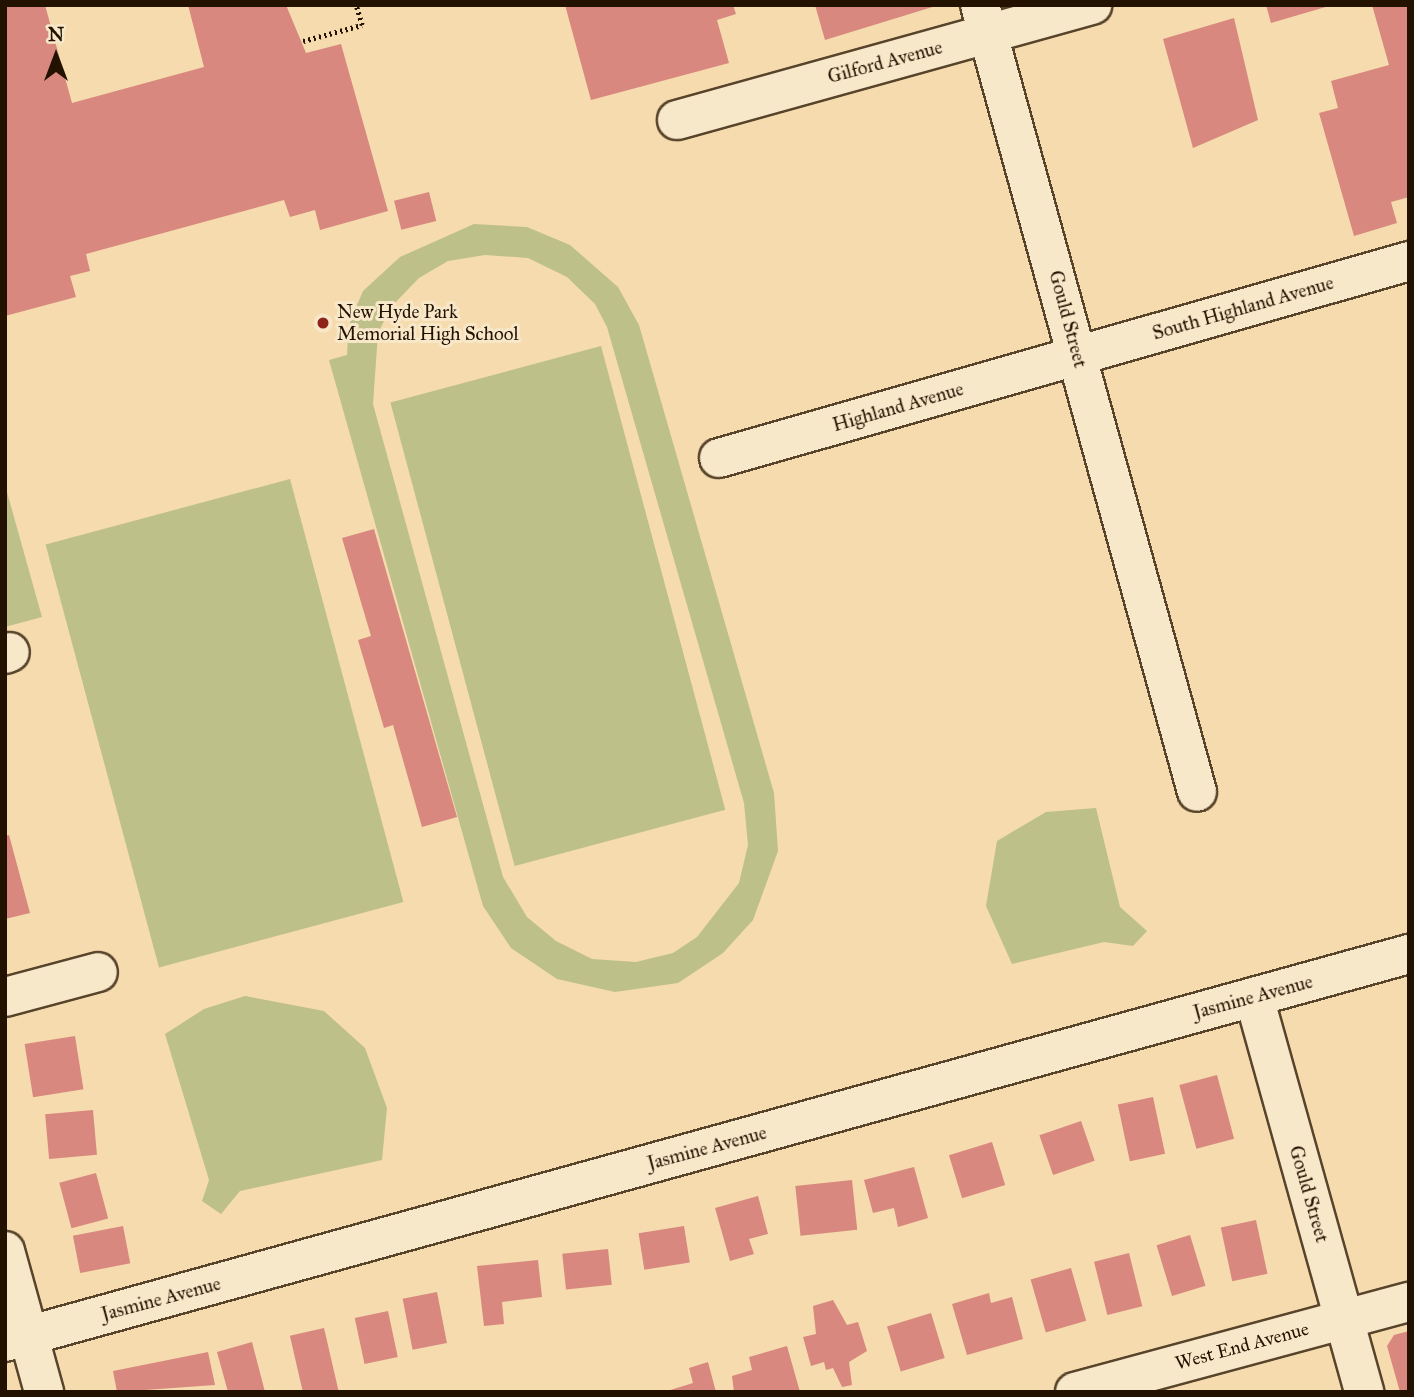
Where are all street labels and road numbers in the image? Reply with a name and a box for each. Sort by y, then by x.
street label: Gilford Avenue [825,36,945,88]
street label: Gould Street [1044,268,1092,370]
street label: South Highland Avenue [1150,271,1336,345]
street label: Highland Avenue [830,377,966,437]
street label: Jasmine Avenue [1191,970,1315,1024]
street label: Jasmine Avenue [645,1121,769,1175]
street label: Gould Street [1284,1143,1334,1245]
street label: Jasmine Avenue [99,1272,223,1326]
street label: West End Avenue [1173,1317,1311,1375]

